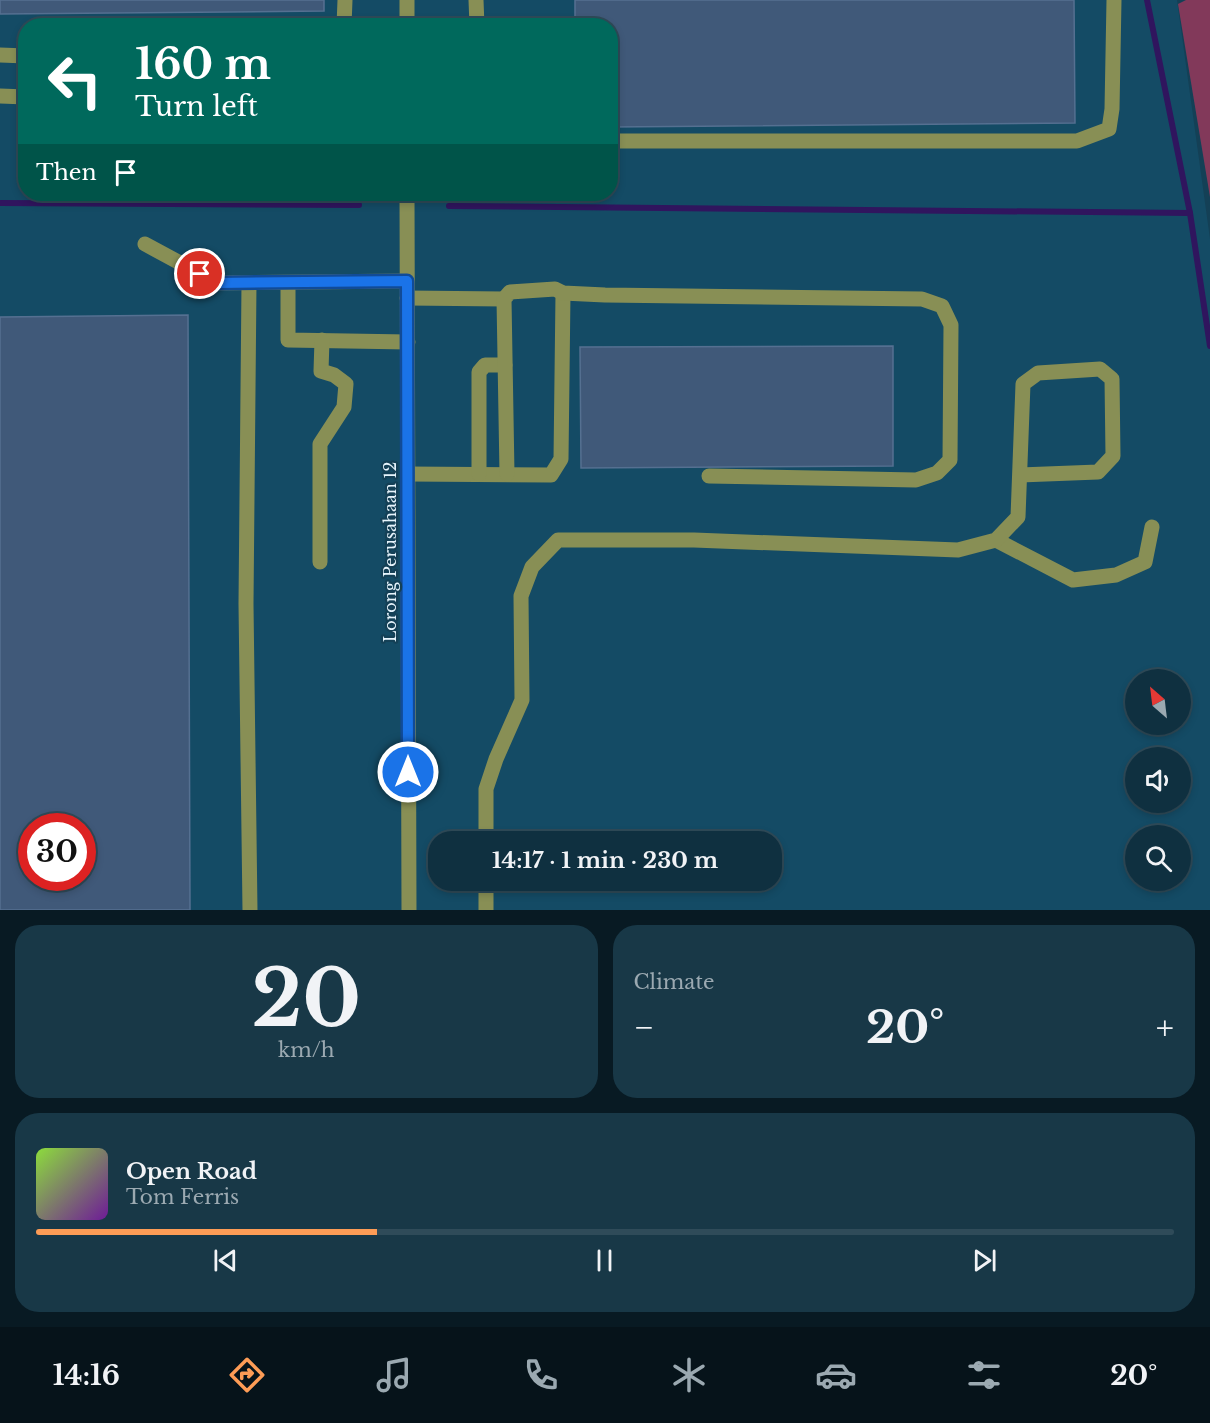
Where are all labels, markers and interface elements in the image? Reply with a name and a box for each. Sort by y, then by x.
text: 160 m [135,38,271,90]
icon: left [36,42,114,120]
text: Turn left [135,90,258,123]
icon: arrive [109,156,142,189]
text: Then [36,159,97,186]
pin [174,248,225,299]
icon: arrive [183,257,216,290]
street label: Lorong Perusahaan 12 [380,462,400,642]
north arrow [1125,669,1191,735]
map controls [1125,669,1191,891]
position arrow [376,740,440,804]
button: sound [1125,747,1191,813]
speed limit sign: 30 [18,813,96,891]
button: search [1125,825,1191,891]
text: 14:17 · 1 min · 230 m [492,847,718,874]
text: 20 [251,950,361,1047]
text: Climate [634,970,714,994]
text: 20° [866,999,944,1055]
text: − [634,1007,654,1048]
text: + [1156,1007,1174,1048]
text: km/h [278,1038,335,1062]
text: Open Road [126,1158,257,1185]
text: Tom Ferris [126,1185,239,1209]
icon: previous [209,1244,242,1277]
icon: pause [588,1244,621,1277]
icon: next [968,1244,1001,1277]
icon: directions [226,1354,268,1396]
icon: music [373,1354,415,1396]
icon: phone [520,1354,562,1396]
icon: climate [668,1354,710,1396]
icon: car [815,1354,857,1396]
icon: filters [963,1354,1005,1396]
text: 14:16 [53,1359,120,1392]
text: 20° [1110,1359,1157,1392]

